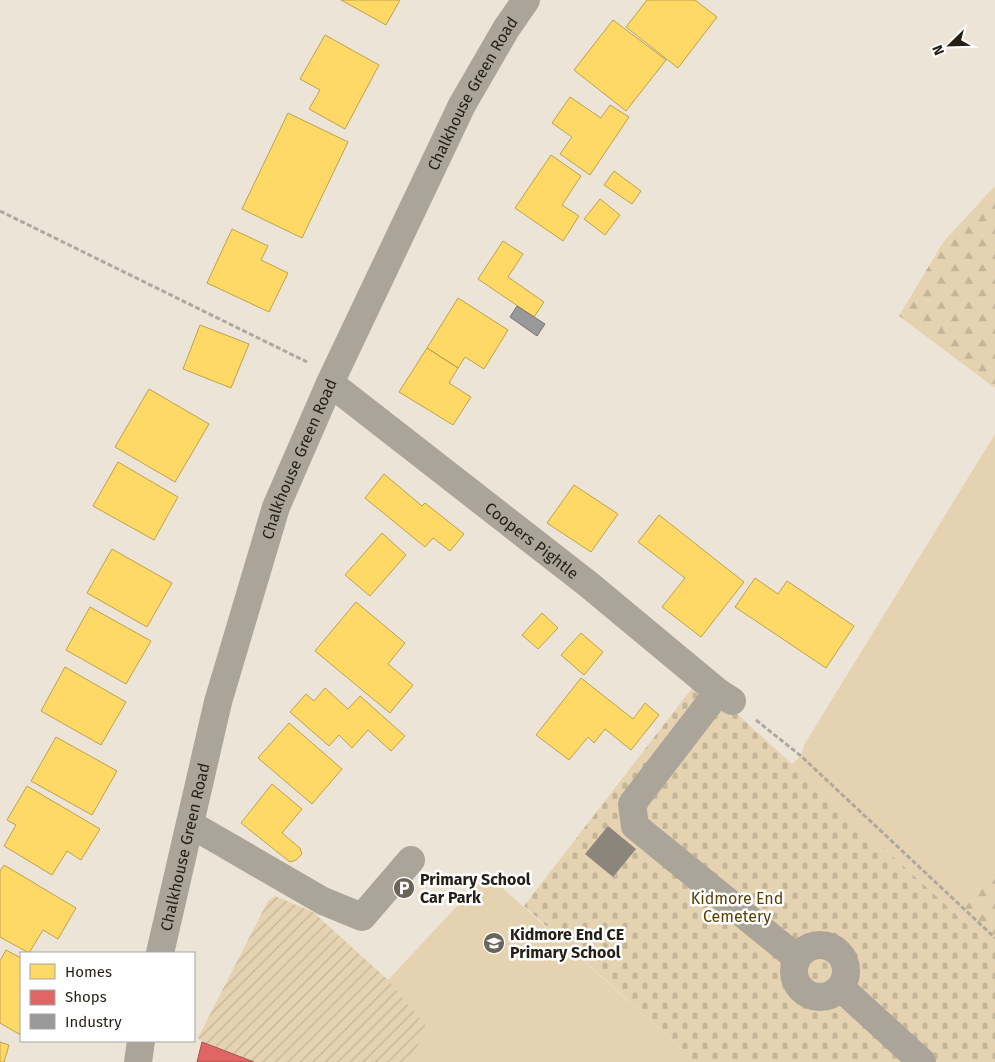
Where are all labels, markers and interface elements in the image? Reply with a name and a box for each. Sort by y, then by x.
street label: Chalkhouse Green Road [423,13,521,173]
north arrow [925,20,975,70]
text: N [929,42,948,57]
street label: Chalkhouse Green Road [257,376,340,541]
street label: Coopers Pightle [481,498,583,583]
street label: Chalkhouse Green Road [156,761,213,933]
place label: Primary School Car Park [420,870,531,907]
parking icon: Primary School Car Park [392,876,416,900]
park label: Kidmore End Cemetery [691,889,783,926]
place label: Kidmore End CE Primary School [510,925,624,962]
school or university icon: Kidmore End CE Primary School [482,931,506,955]
legend [20,952,195,1042]
text: Homes [65,963,112,981]
text: Shops [65,988,107,1006]
text: Industry [65,1013,122,1031]

